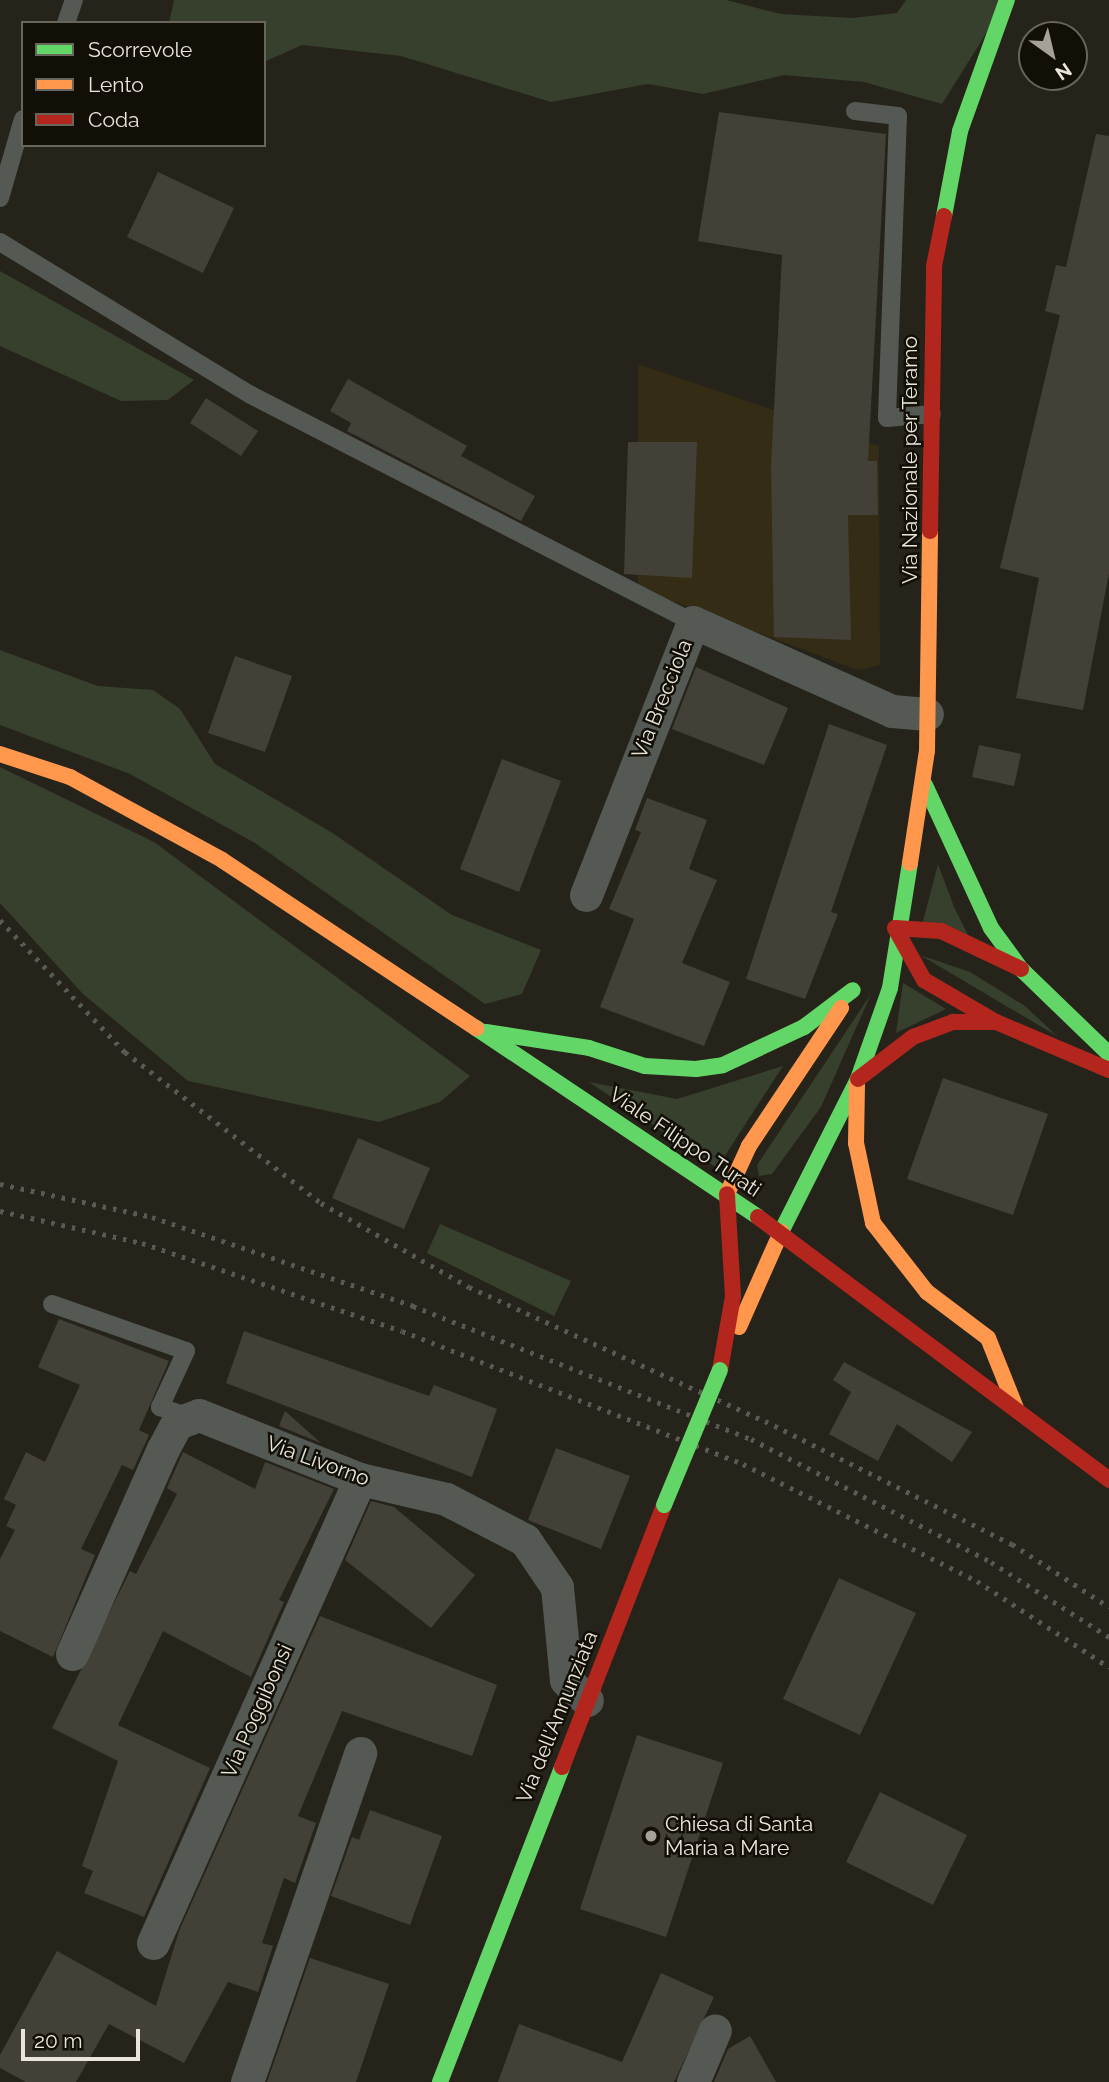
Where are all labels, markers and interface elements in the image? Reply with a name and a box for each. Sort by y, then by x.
legend [21,21,266,147]
north arrow [1018,21,1088,91]
text: Scorrevole [88,37,192,62]
text: N [1051,59,1076,85]
text: Lento [88,72,144,97]
text: Coda [88,107,139,132]
street label: Via Nazionale per Teramo [897,335,923,585]
street label: Via Brecciola [627,636,697,762]
street label: Viale Filippo Turati [604,1082,766,1202]
street label: Via Livorno [263,1431,373,1491]
street label: Via dell'Annunziata [511,1627,603,1807]
street label: Via Poggibonsi [216,1640,298,1782]
place label: Chiesa di Santa Maria a Mare [665,1811,813,1861]
marker: Chiesa di Santa Maria a Mare [643,1828,659,1844]
scale bar [24,2016,144,2060]
text: 20 m [34,2028,82,2053]

